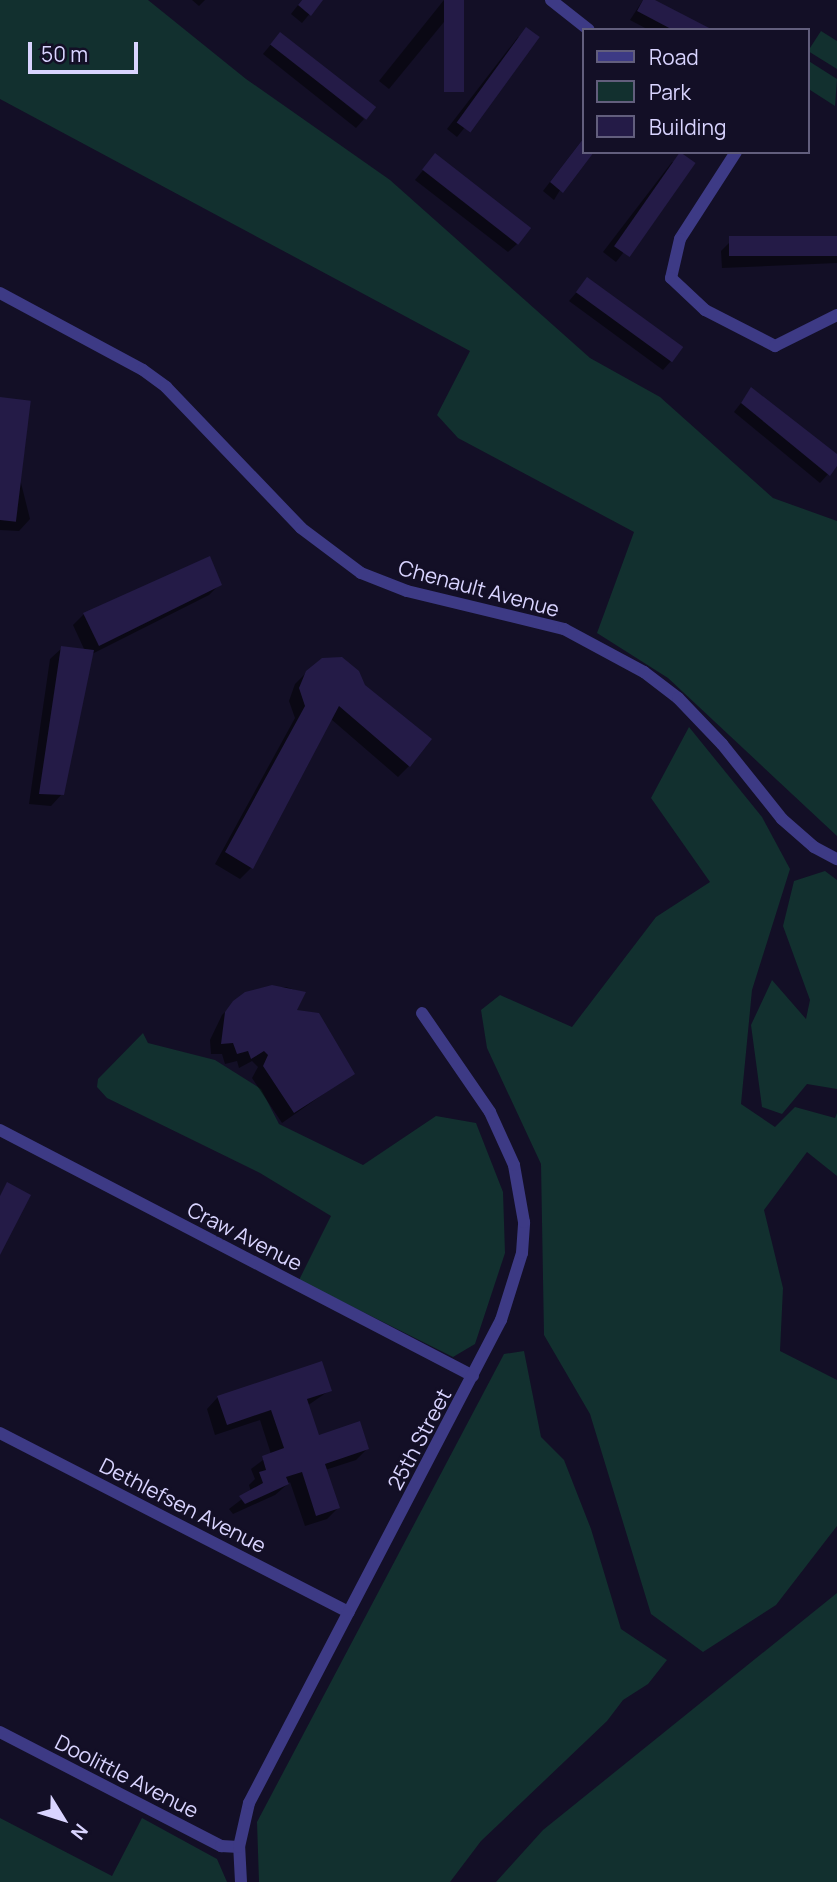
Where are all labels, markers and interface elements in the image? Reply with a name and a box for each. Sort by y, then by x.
scale bar [32,28,142,72]
legend [582,28,809,154]
text: 50 m [41,40,88,68]
text: Road [649,43,699,71]
text: Park [649,78,691,106]
text: Building [649,113,726,141]
street label: Chenault Avenue [396,554,562,622]
street label: Craw Avenue [183,1196,307,1276]
street label: 25th Street [382,1384,456,1494]
street label: Dethlefsen Avenue [96,1452,270,1558]
street label: Doolittle Avenue [51,1729,203,1823]
north arrow [28,1784,98,1854]
text: N [65,1819,94,1845]

